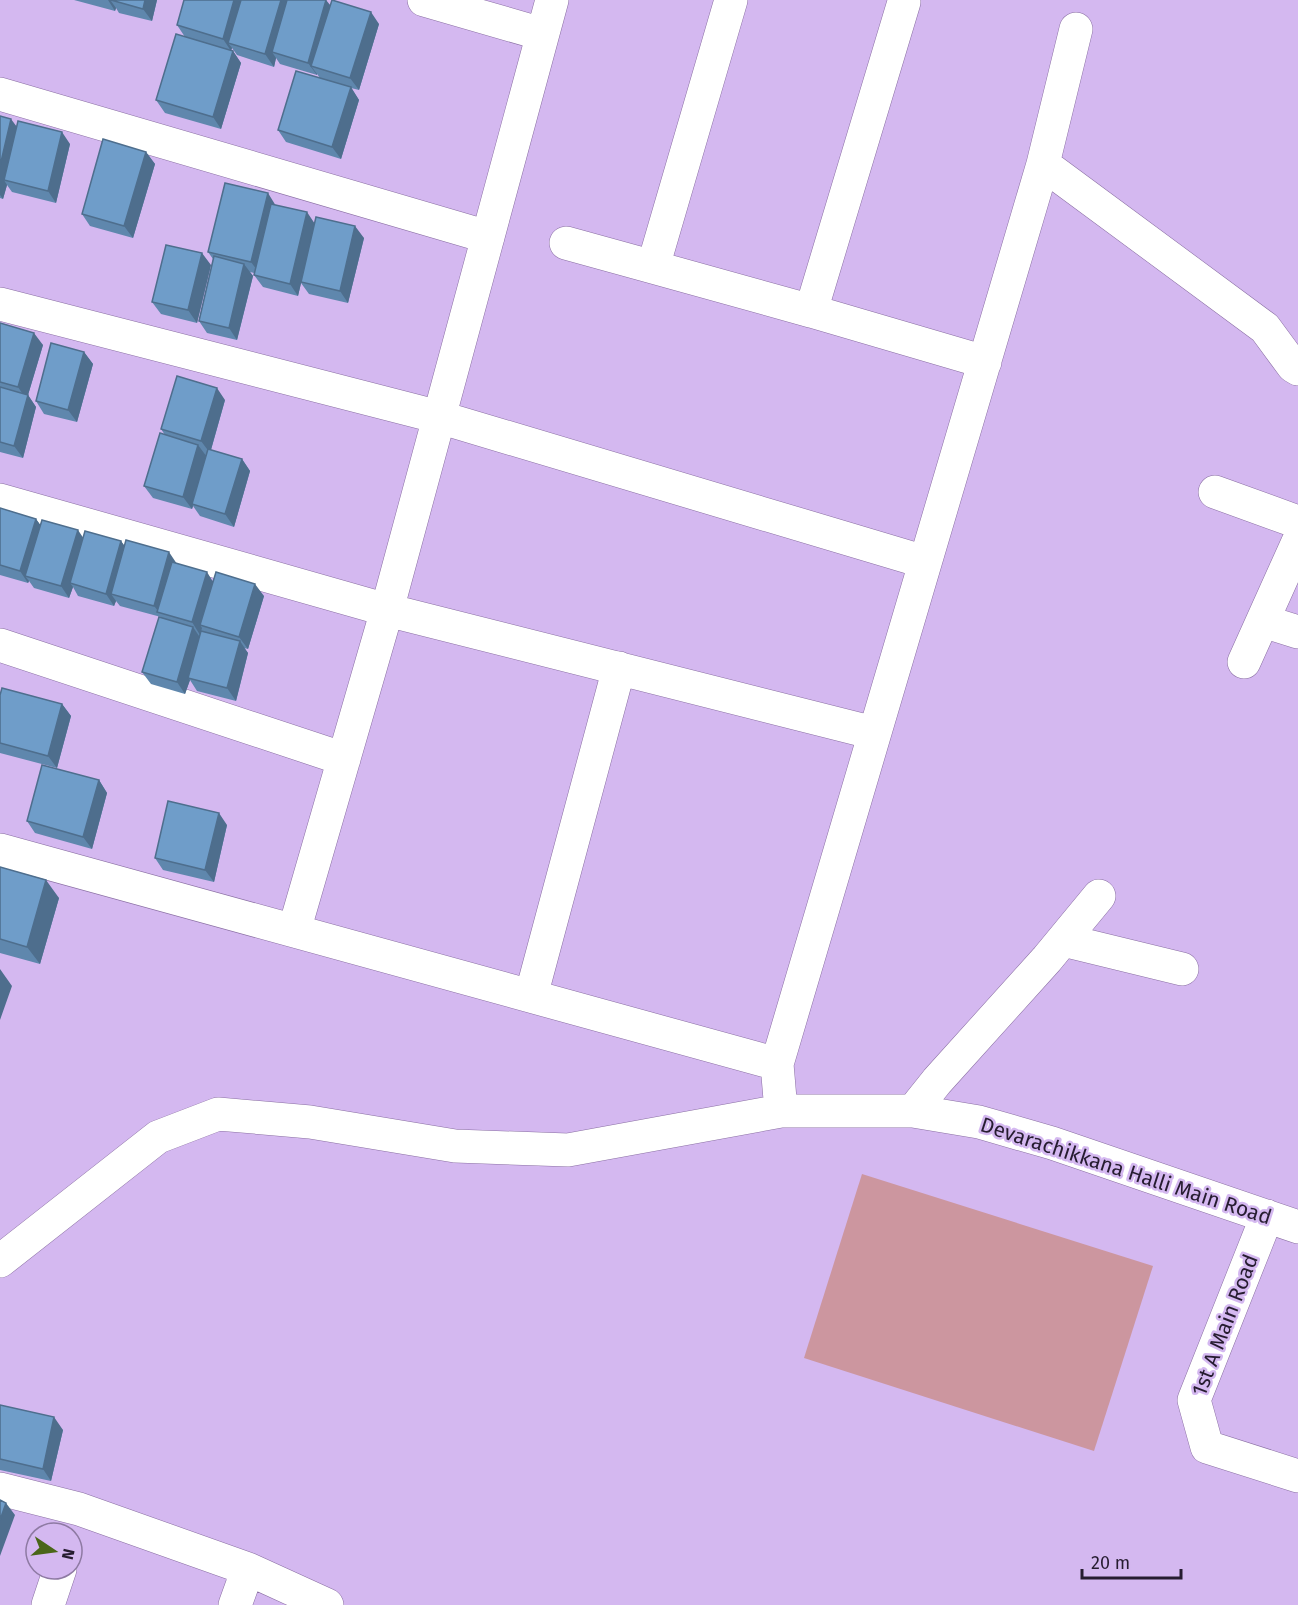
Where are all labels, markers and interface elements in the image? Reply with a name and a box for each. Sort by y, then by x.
street label: Devarachikkana Halli Main Road [977,1112,1275,1230]
street label: 1st A Main Road [1186,1250,1264,1400]
north arrow [24,1521,84,1581]
scale bar [1082,1542,1181,1580]
text: N [58,1547,79,1562]
text: 20 m [1091,1552,1130,1574]

